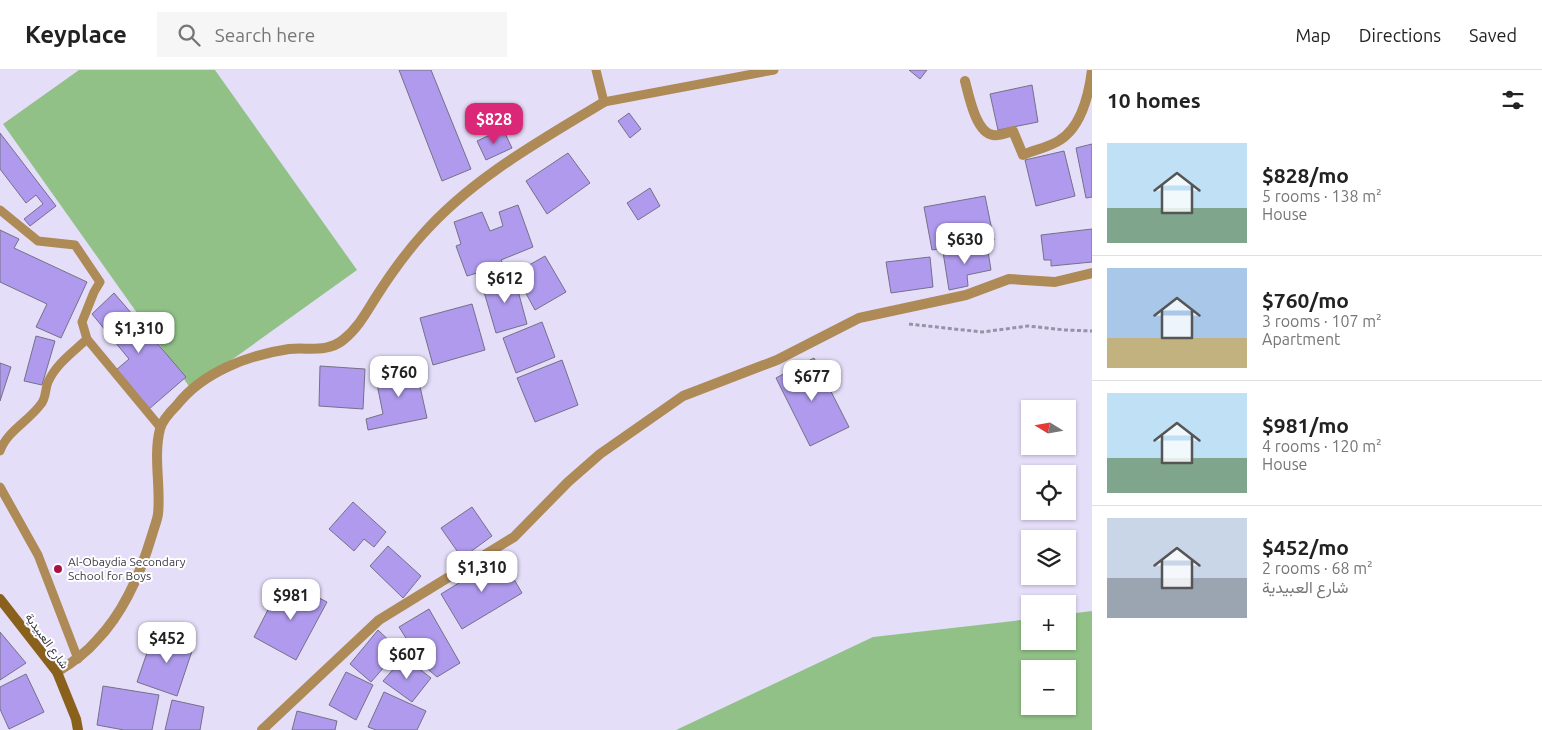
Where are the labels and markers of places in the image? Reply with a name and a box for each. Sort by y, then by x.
pin: $828 [464,102,524,145]
pin: $630 [935,222,995,265]
pin: $612 [475,262,535,304]
pin: $1,310 [98,312,180,354]
pin: $760 [369,356,429,398]
pin: $677 [782,360,842,402]
pin: $1,310 [441,550,523,593]
place label: Al-Obaydia Secondary School for Boys [68,555,186,582]
marker: Al-Obaydia Secondary School for Boys [52,563,64,575]
pin: $981 [261,578,321,621]
pin: $452 [137,622,197,664]
pin: $607 [377,638,437,680]

